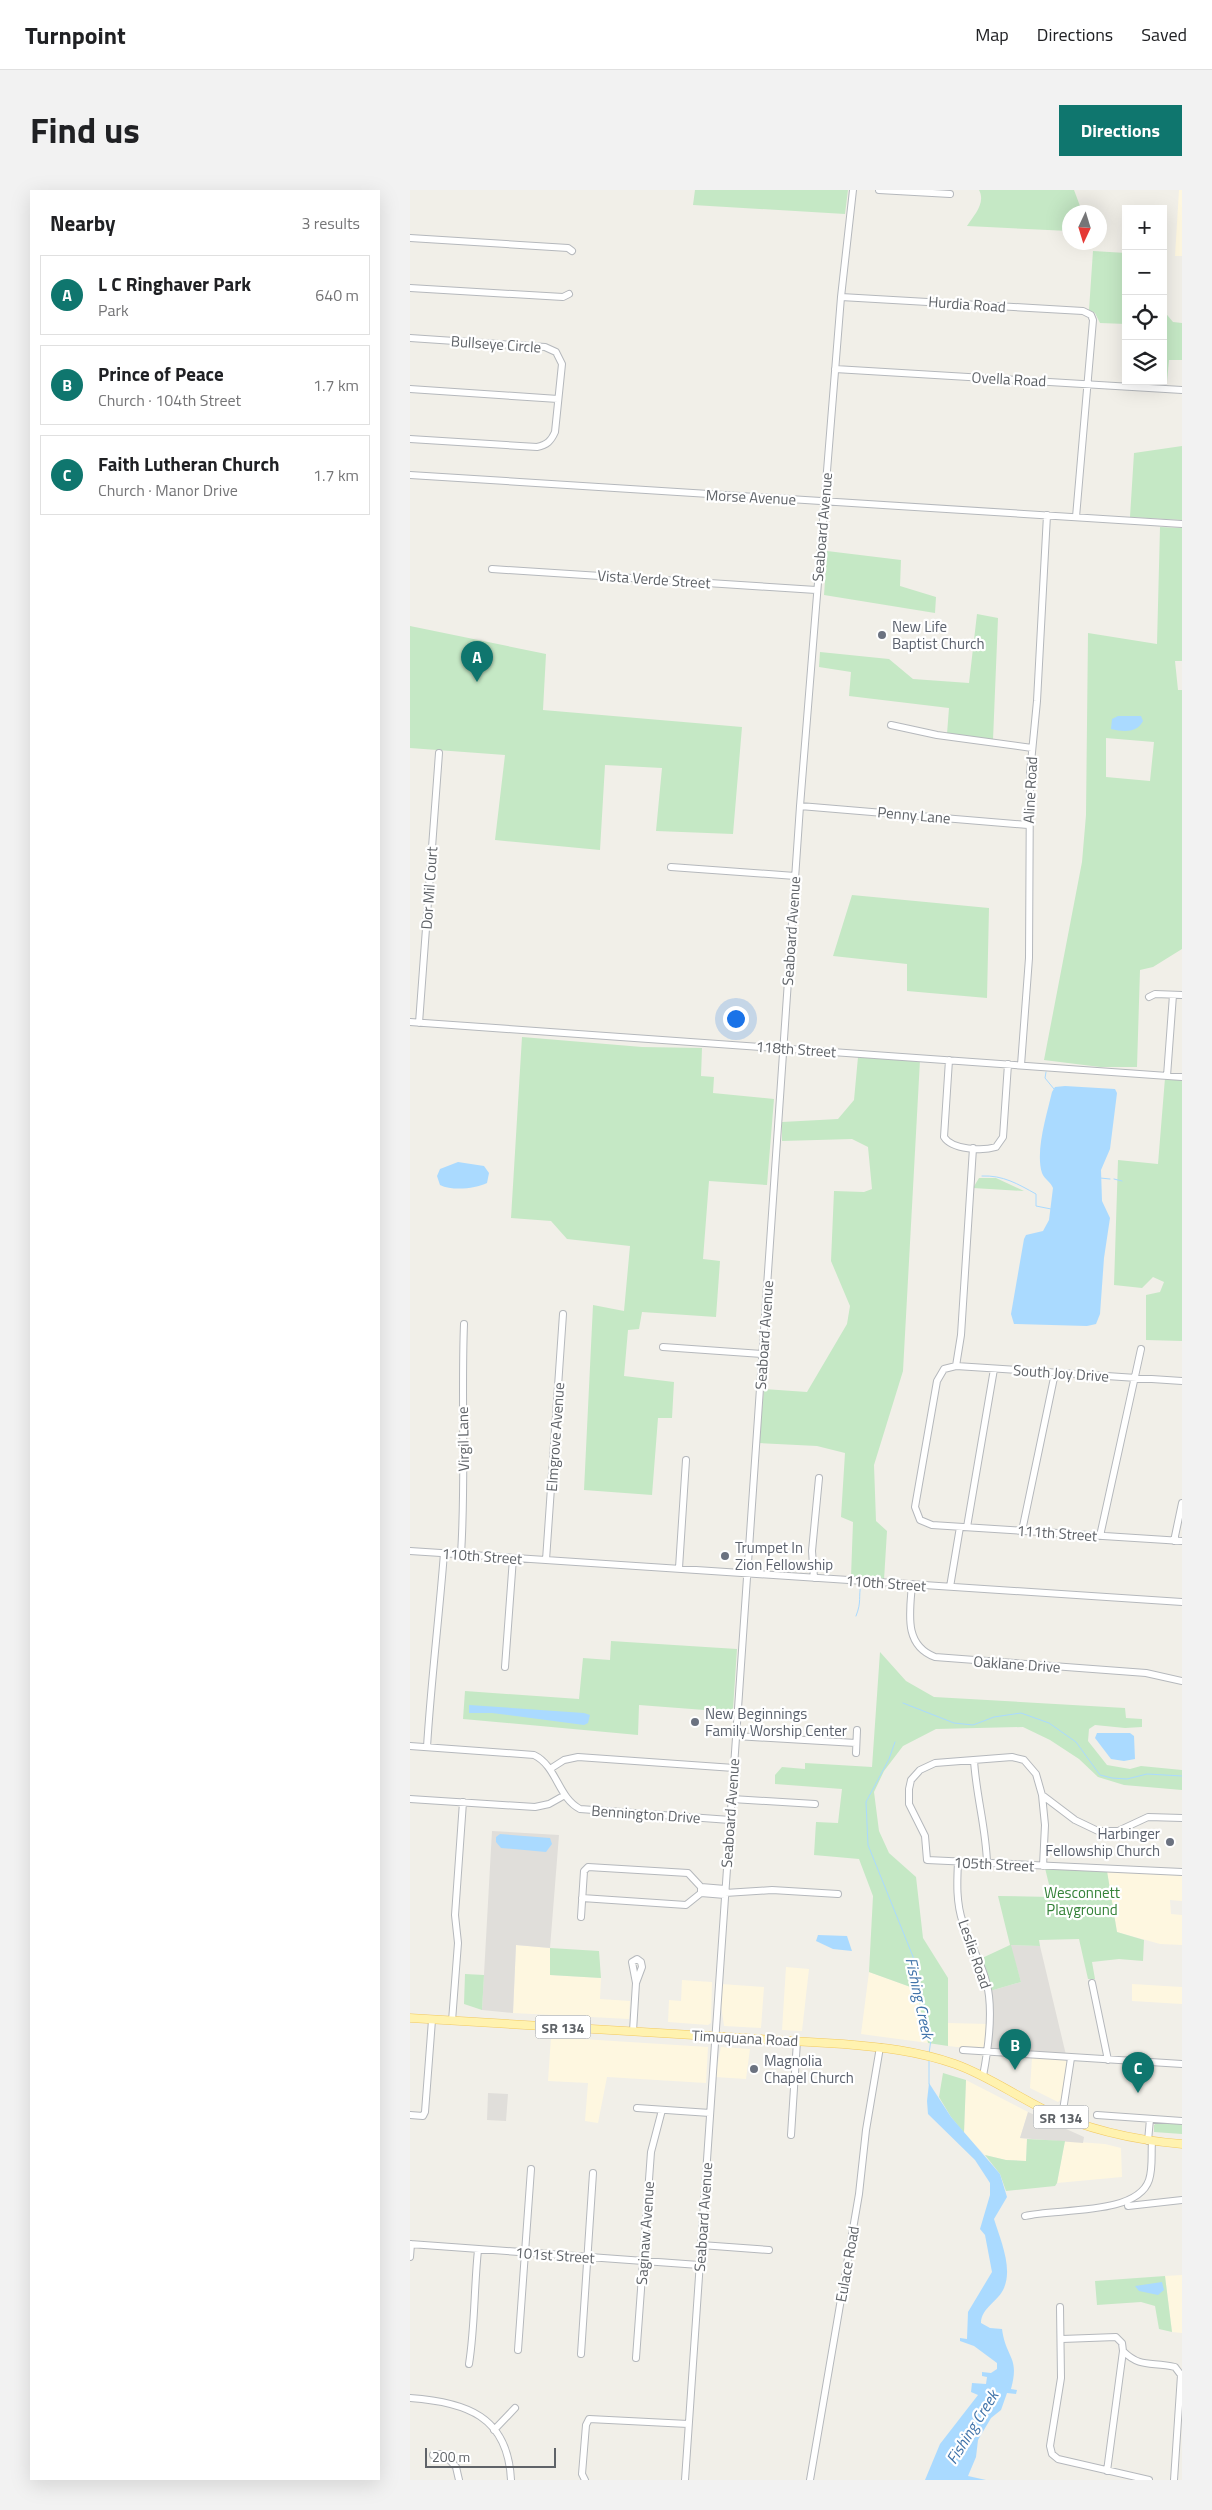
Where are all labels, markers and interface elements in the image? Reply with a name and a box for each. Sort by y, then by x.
text: Turnpoint [25,17,126,53]
text: Map [975,21,1009,48]
text: Directions [1037,21,1113,48]
text: Saved [1141,21,1187,48]
text: Find us [30,103,140,157]
button: Directions [1059,105,1182,156]
north arrow [1062,205,1107,250]
map controls [1122,205,1167,385]
button: + [1122,205,1167,250]
text: Nearby [50,207,115,239]
text: 3 results [301,211,360,235]
button: − [1122,250,1167,295]
text: L C Ringhaver Park [98,269,251,298]
text: A [62,283,72,307]
text: 640 m [315,283,359,307]
street label: Hurdia Road [927,290,1007,318]
button: locate [1122,295,1167,340]
text: Park [98,298,129,322]
street label: Bullseye Circle [450,329,542,359]
button: layers [1122,340,1167,385]
text: Prince of Peace [98,359,224,388]
street label: Ovella Road [971,366,1047,392]
text: B [62,373,72,397]
text: 1.7 km [313,373,359,397]
text: Church · 104th Street [98,388,241,412]
text: Faith Lutheran Church [98,449,279,478]
text: C [63,463,71,487]
text: 1.7 km [313,463,359,487]
street label: Seaboard Avenue [806,471,838,583]
text: Church · Manor Drive [98,478,238,502]
street label: Morse Avenue [705,483,797,511]
street label: Vista Verde Street [597,564,712,594]
place label: New Life Baptist Church [892,615,985,655]
marker: New Life Baptist Church [876,629,888,641]
pin: A [461,641,493,682]
street label: Aline Road [1017,756,1043,824]
street label: Penny Lane [876,800,952,830]
street label: Dor Mil Court [415,845,443,930]
street label: Seaboard Avenue [776,875,806,987]
your location [723,1006,749,1032]
street label: 118th Street [755,1035,838,1063]
street label: Seaboard Avenue [749,1279,779,1391]
street label: South Joy Drive [1012,1358,1110,1388]
street label: Elmgrove Avenue [540,1381,570,1493]
street label: Virgil Lane [451,1406,475,1472]
street label: 111th Street [1016,1519,1099,1547]
place label: Trumpet In Zion Fellowship [735,1536,833,1576]
street label: 110th Street [441,1542,524,1570]
marker: Trumpet In Zion Fellowship [719,1550,731,1562]
street label: 110th Street [845,1569,928,1597]
street label: Oaklane Drive [973,1649,1061,1679]
place label: New Beginnings Family Worship Center [705,1702,847,1742]
marker: New Beginnings Family Worship Center [689,1716,701,1728]
street label: Seaboard Avenue [715,1757,745,1869]
street label: Bennington Drive [591,1799,701,1829]
place label: Harbinger Fellowship Church [1045,1822,1160,1862]
marker: Harbinger Fellowship Church [1164,1836,1176,1848]
street label: 105th Street [953,1850,1036,1878]
park label: Wesconnett Playground [1044,1881,1121,1921]
street label: Leslie Road [952,1916,998,1992]
water label: Fishing Creek [900,1955,941,2043]
road number: SR 134 [536,2015,590,2038]
street label: Timuquana Road [691,2024,799,2052]
pin: B [999,2029,1031,2070]
place label: Magnolia Chapel Church [764,2049,854,2089]
pin: C [1122,2052,1154,2093]
marker: Magnolia Chapel Church [748,2063,760,2075]
road number: SR 134 [1034,2105,1088,2128]
street label: Seaboard Avenue [688,2161,718,2273]
street label: Saginaw Avenue [630,2180,660,2286]
street label: Eulace Road [829,2224,865,2304]
street label: 101st Street [515,2241,596,2269]
water label: Fishing Creek [940,2384,1005,2469]
scale bar [425,2445,556,2468]
text: 200 m [432,2446,470,2467]

